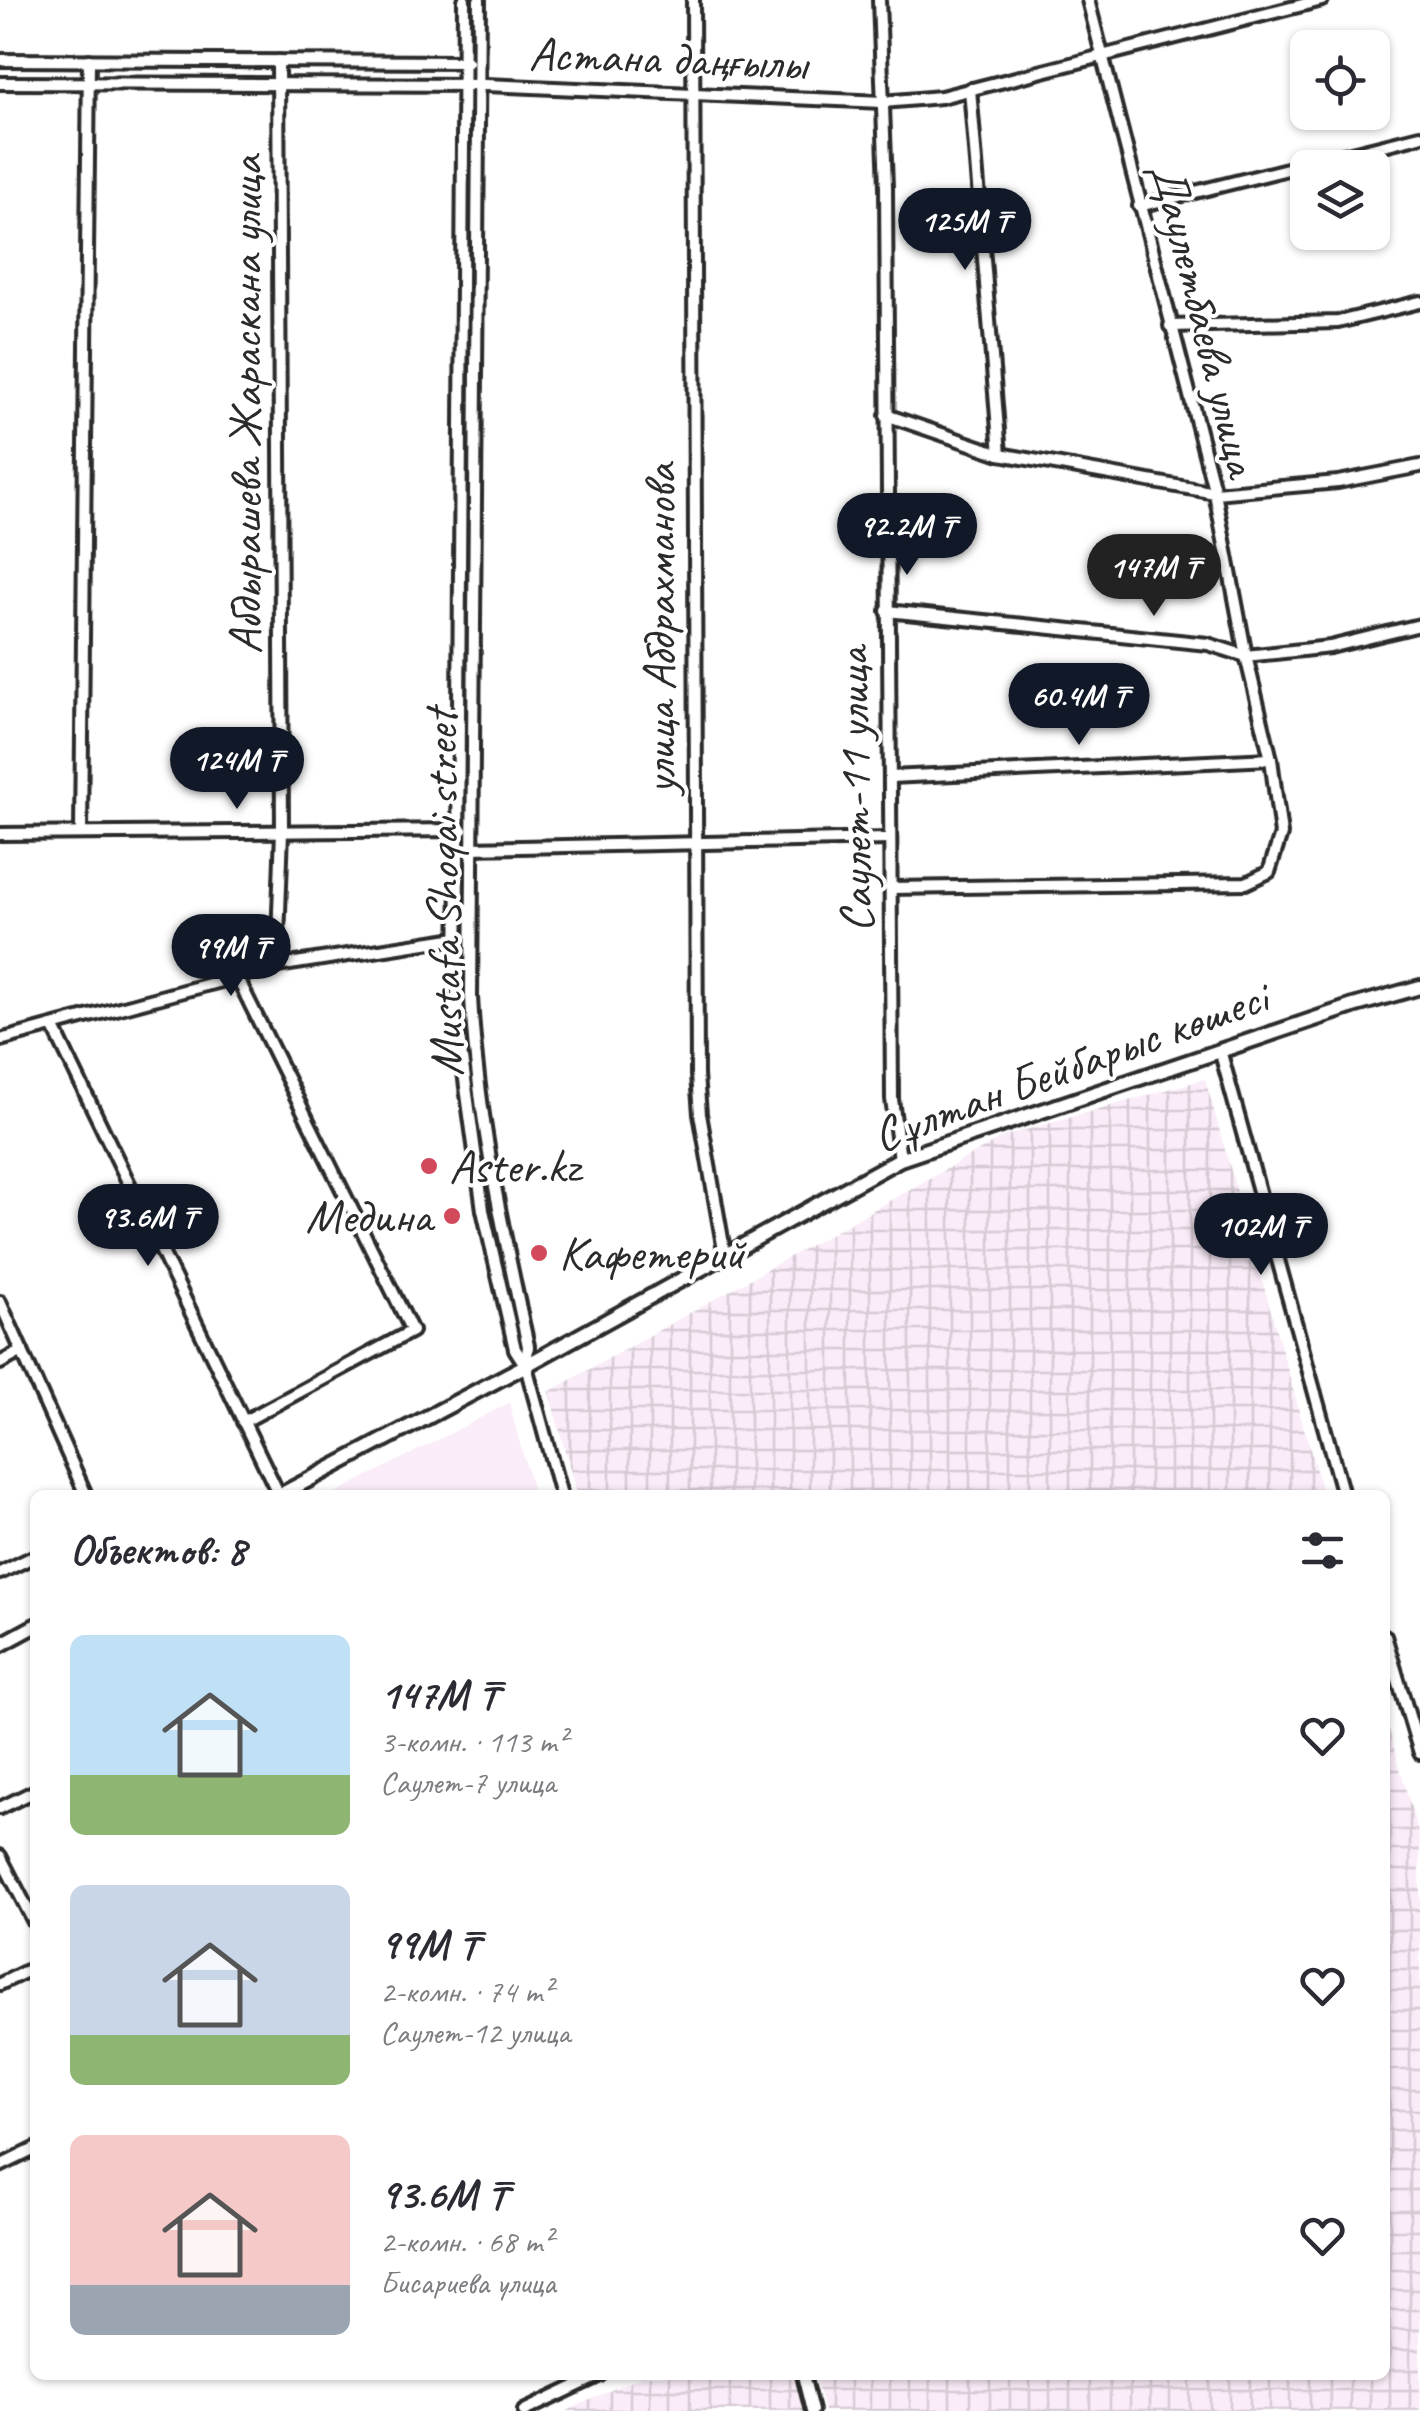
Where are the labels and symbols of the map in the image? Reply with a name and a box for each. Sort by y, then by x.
street label: Астана даңғылы [528,23,812,93]
street label: Абдырашева Жараскана улица [215,153,275,654]
street label: Даулетбаева улица [1137,156,1274,486]
pin: 125M ₸ [884,188,1046,273]
street label: улица Абдрахманова [629,461,689,797]
pin: 92.2M ₸ [815,493,999,578]
pin: 147M ₸ [1073,534,1235,619]
street label: Саулет-11 улица [821,643,886,933]
pin: 60.4M ₸ [987,663,1171,748]
street label: Mustafa Shoqai street [410,703,476,1077]
pin: 124M ₸ [156,727,318,812]
pin: 99M ₸ [161,914,301,999]
street label: Сұлтан Бейбарыс көшесі [864,965,1280,1165]
place label: Aster.kz [449,1136,584,1196]
marker: Aster.kz [418,1155,440,1177]
pin: 93.6M ₸ [56,1184,240,1269]
place label: Медина [306,1186,436,1246]
pin: 102M ₸ [1180,1193,1342,1278]
marker: Медина [441,1205,463,1227]
place label: Кафетерий [559,1223,748,1283]
marker: Кафетерий [528,1242,550,1264]

